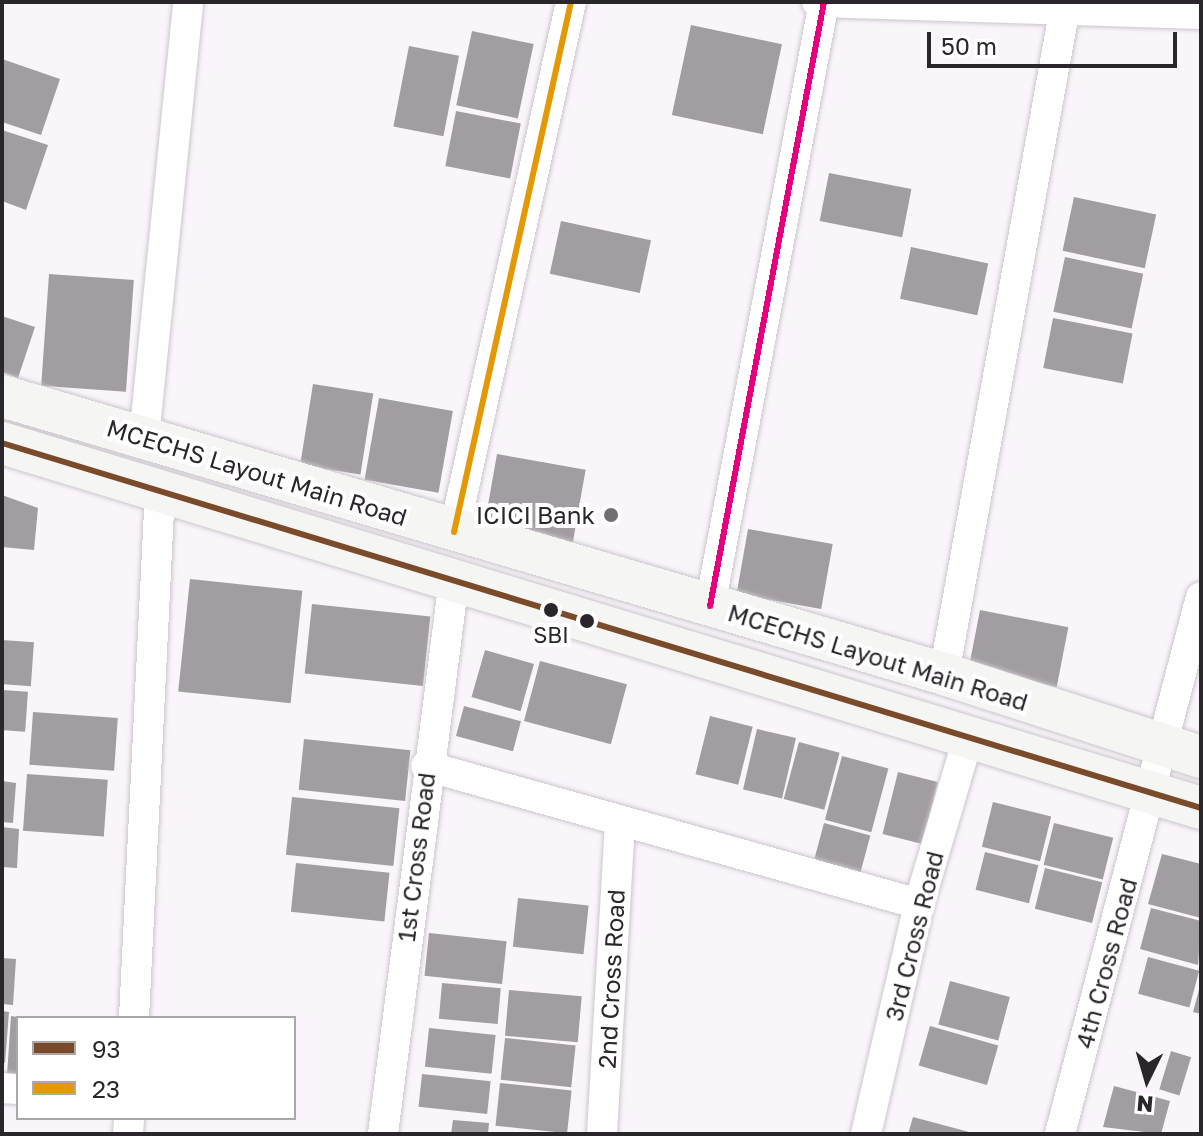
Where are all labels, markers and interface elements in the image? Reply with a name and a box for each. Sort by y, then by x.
scale bar [931,16,1181,66]
text: 50 m [941,31,997,60]
street label: MCECHS Layout Main Road [104,413,410,531]
place label: ICICI Bank [476,501,595,529]
marker: ICICI Bank [602,506,620,524]
street label: MCECHS Layout Main Road [725,598,1031,716]
marker: SBI [543,602,559,618]
unlabelled marker [579,613,595,629]
place label: SBI [533,622,569,648]
street label: 1st Cross Road [391,771,441,943]
street label: 3rd Cross Road [879,848,949,1024]
street label: 4th Cross Road [1069,875,1143,1051]
street label: 2nd Cross Road [592,889,630,1069]
legend [16,1016,296,1120]
text: 93 [92,1034,121,1063]
north arrow [1107,1040,1187,1120]
text: 23 [92,1074,120,1103]
text: N [1135,1090,1154,1119]

